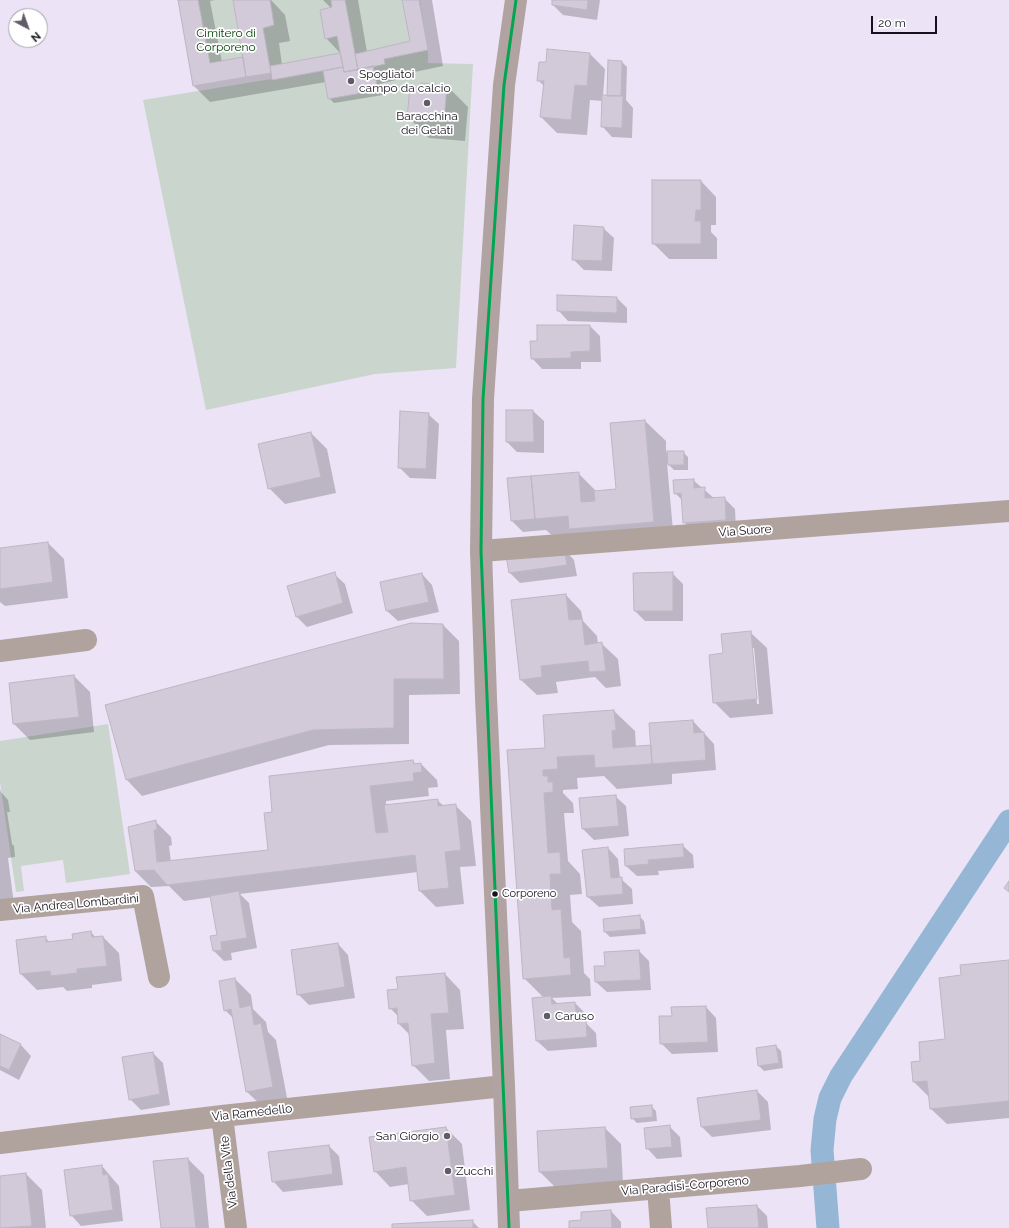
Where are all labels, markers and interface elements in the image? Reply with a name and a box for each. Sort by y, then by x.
north arrow [8,8,48,48]
scale bar [873,8,939,34]
text: 20 m [878,16,906,30]
park label: Cimitero di Corporeno [196,26,256,54]
text: N [28,29,43,44]
place label: Spogliatoi campo da calcio [359,67,451,95]
marker: Spogliatoi campo da calcio [346,76,356,86]
marker: Baracchina dei Gelati [422,98,432,108]
place label: Baracchina dei Gelati [396,109,458,137]
street label: Via Suore [718,522,772,540]
place label: Corporeno [502,887,556,901]
marker: Corporeno [490,889,500,899]
street label: Via Andrea Lombardini [12,891,140,917]
place label: Caruso [555,1009,594,1023]
marker: Caruso [542,1011,552,1021]
street label: Via Ramedello [211,1102,293,1124]
place label: San Giorgio [376,1129,439,1143]
marker: San Giorgio [442,1131,452,1141]
street label: Via della Vite [217,1135,241,1209]
place label: Zucchi [456,1164,493,1178]
marker: Zucchi [443,1166,453,1176]
street label: Via Paradisi-Corporeno [621,1173,749,1199]

